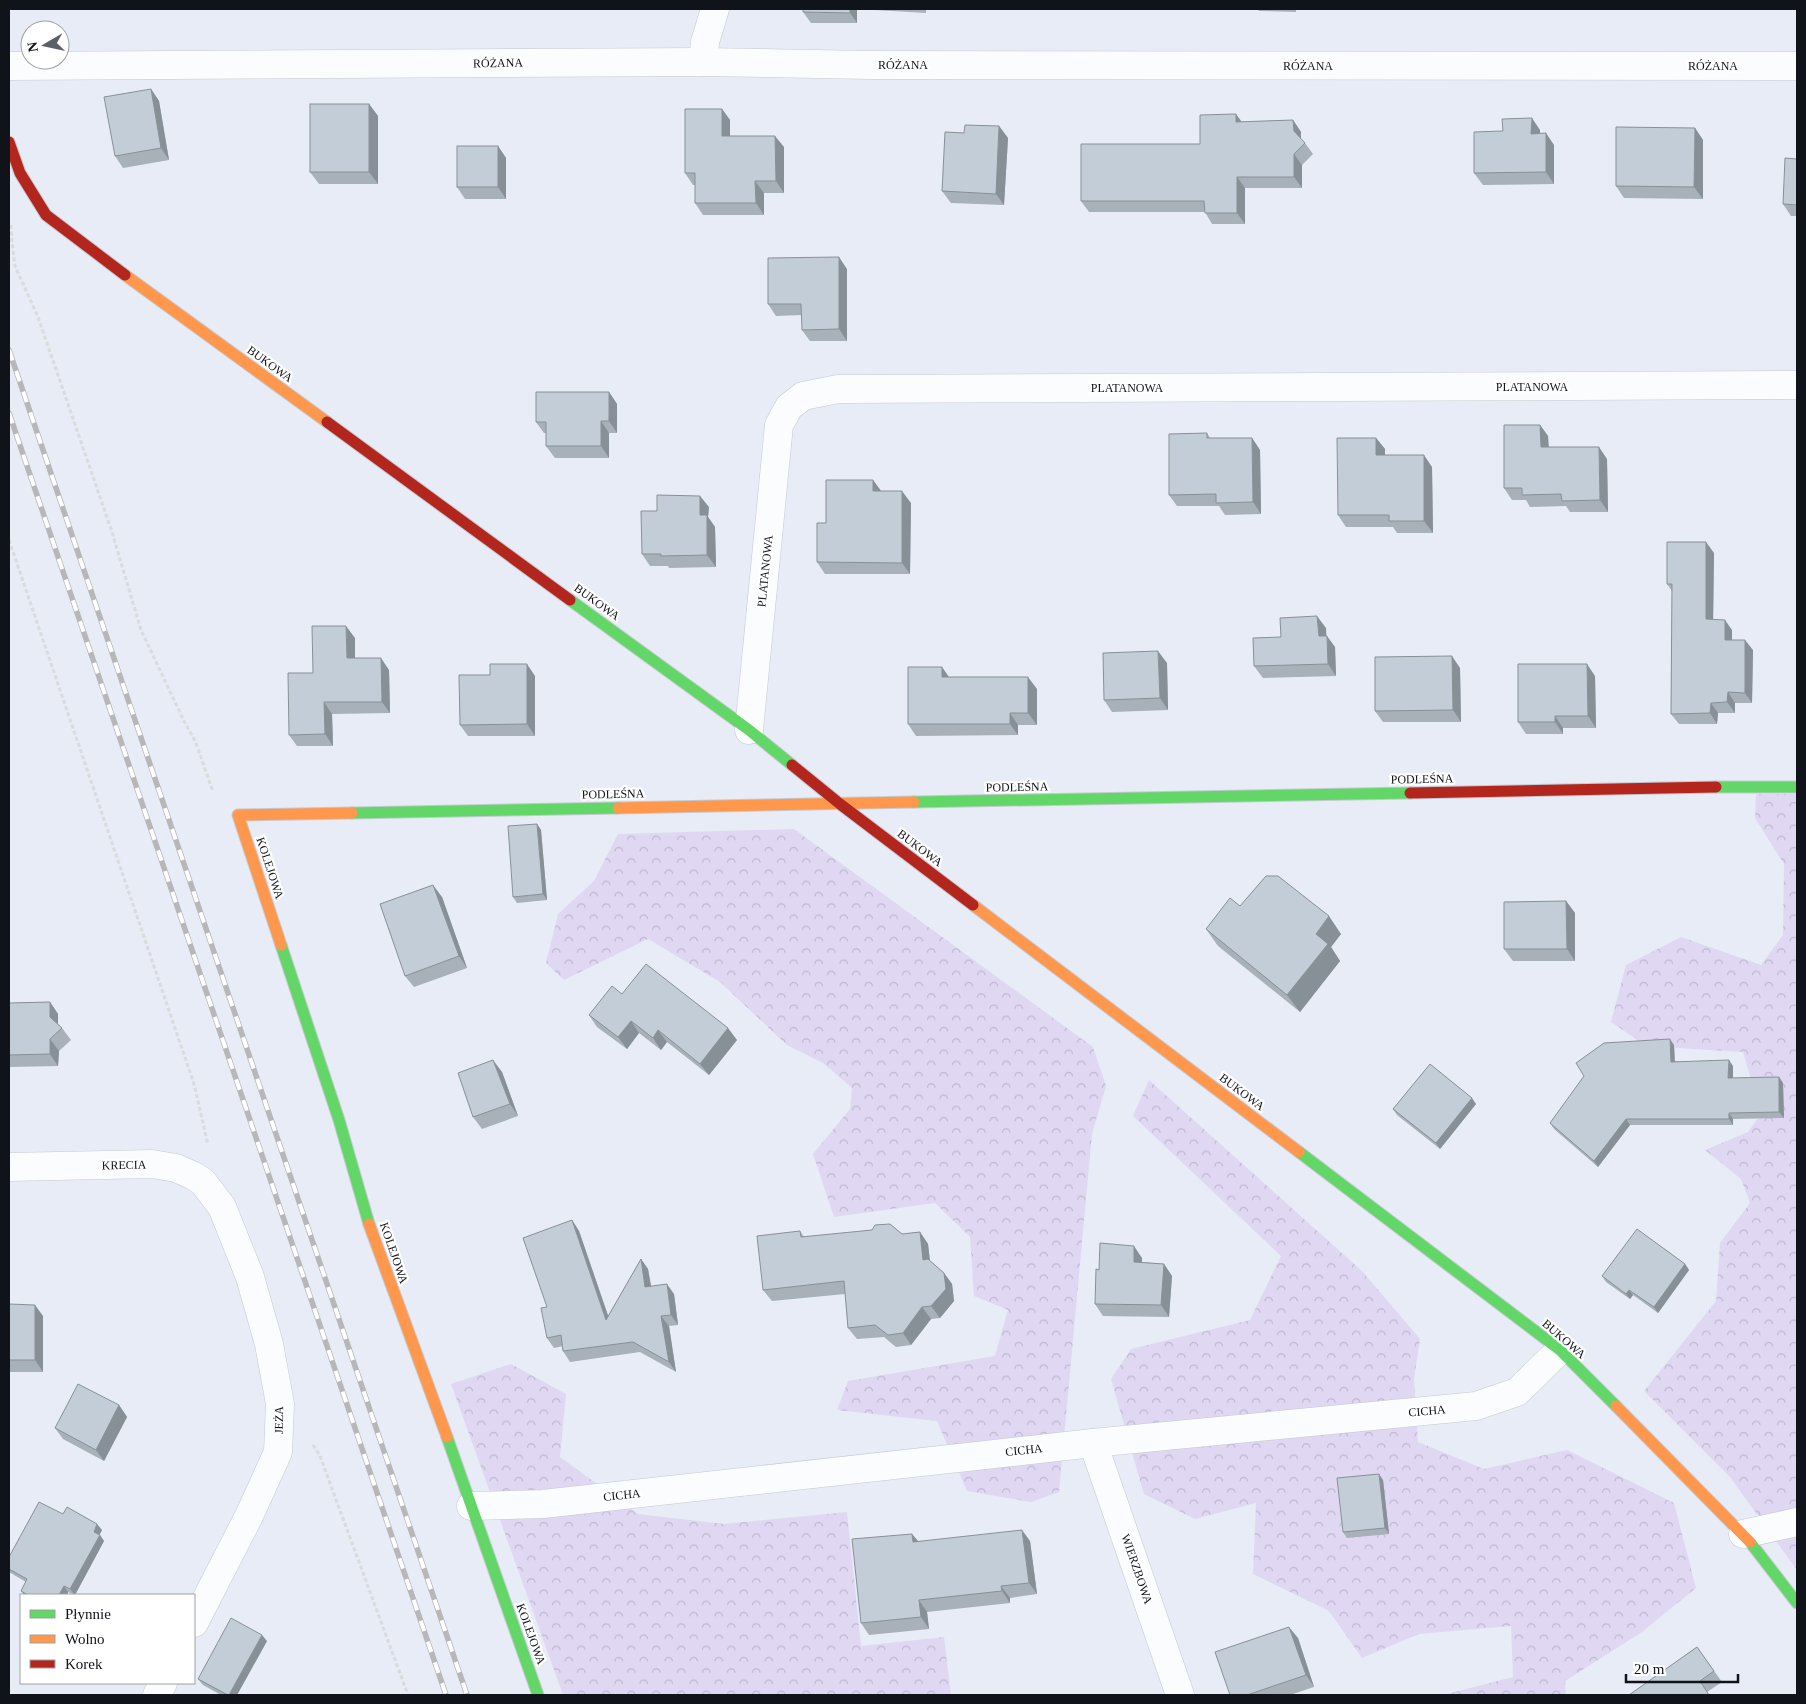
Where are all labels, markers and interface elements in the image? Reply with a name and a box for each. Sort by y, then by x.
north arrow [20,20,70,70]
text: N [24,41,41,53]
street label: RÓŻANA [473,56,523,70]
street label: RÓŻANA [878,58,928,72]
street label: RÓŻANA [1283,59,1333,73]
street label: RÓŻANA [1688,59,1738,73]
street label: BUKOWA [245,343,296,385]
street label: PLATANOWA [1496,380,1569,394]
street label: PLATANOWA [1091,381,1164,395]
street label: PLATANOWA [754,534,776,608]
street label: BUKOWA [572,581,623,623]
street label: PODLEŚNA [1391,771,1454,787]
street label: PODLEŚNA [986,779,1049,795]
street label: PODLEŚNA [582,786,645,802]
street label: BUKOWA [895,827,946,870]
street label: KOLEJOWA [253,835,287,901]
street label: BUKOWA [1217,1071,1268,1114]
street label: KRECIA [102,1158,147,1172]
street label: KOLEJOWA [377,1220,411,1286]
street label: BUKOWA [1540,1316,1589,1362]
street label: CICHA [1408,1402,1447,1420]
street label: JEŻA [272,1406,286,1434]
street label: CICHA [1005,1441,1044,1459]
street label: CICHA [603,1486,642,1504]
street label: WIERZBOWA [1118,1532,1156,1606]
legend [20,1594,195,1684]
street label: KOLEJOWA [513,1602,549,1667]
text: Płynnie [65,1606,111,1622]
text: Wolno [65,1631,105,1647]
scale bar [1626,1652,1738,1684]
text: Korek [65,1656,103,1672]
text: 20 m [1634,1661,1665,1677]

